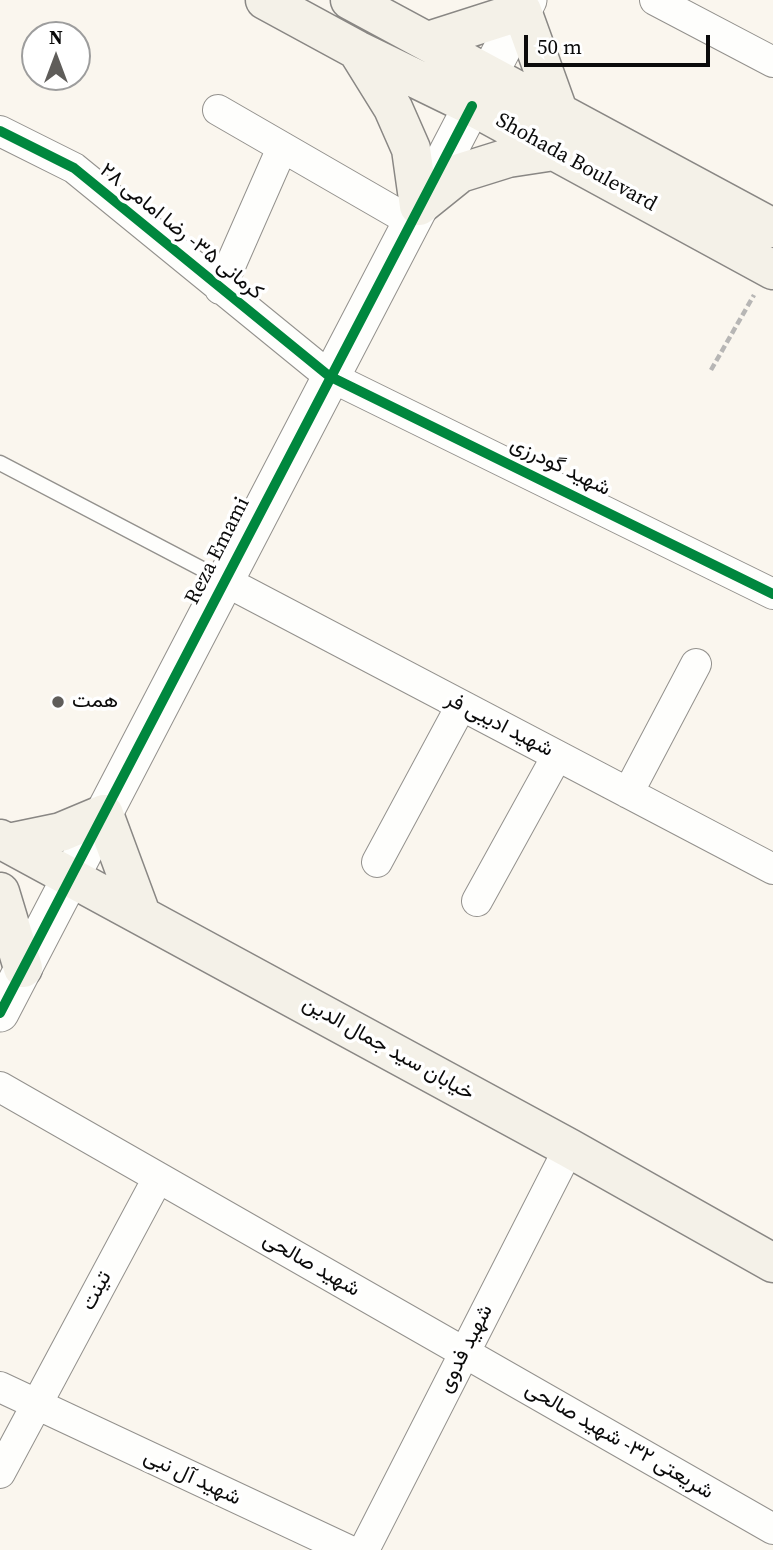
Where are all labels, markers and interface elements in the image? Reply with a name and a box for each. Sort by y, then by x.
north arrow [21,21,91,91]
scale bar [528,21,714,65]
text: N [49,24,63,50]
text: 50 m [537,32,582,61]
street label: Shohada Boulevard [491,108,661,218]
street label: کرمانی ۳۵- رضا امامی ۲۸ [94,158,268,306]
street label: شهید گودرزی [506,432,614,502]
street label: Reza Emami [180,493,256,609]
street label: شهید ادیبی فر [441,687,557,763]
place label: همت [72,689,118,715]
marker: همت [50,694,66,710]
street label: خیابان سید جمال الدین [298,991,478,1107]
street label: شهید صالحی [258,1227,364,1303]
street label: تینت [76,1267,118,1315]
street label: شهید فدوی [433,1301,499,1397]
street label: شریعتی ۳۲- شهید صالحی [520,1377,718,1505]
street label: شهید آل نبی [139,1445,245,1511]

